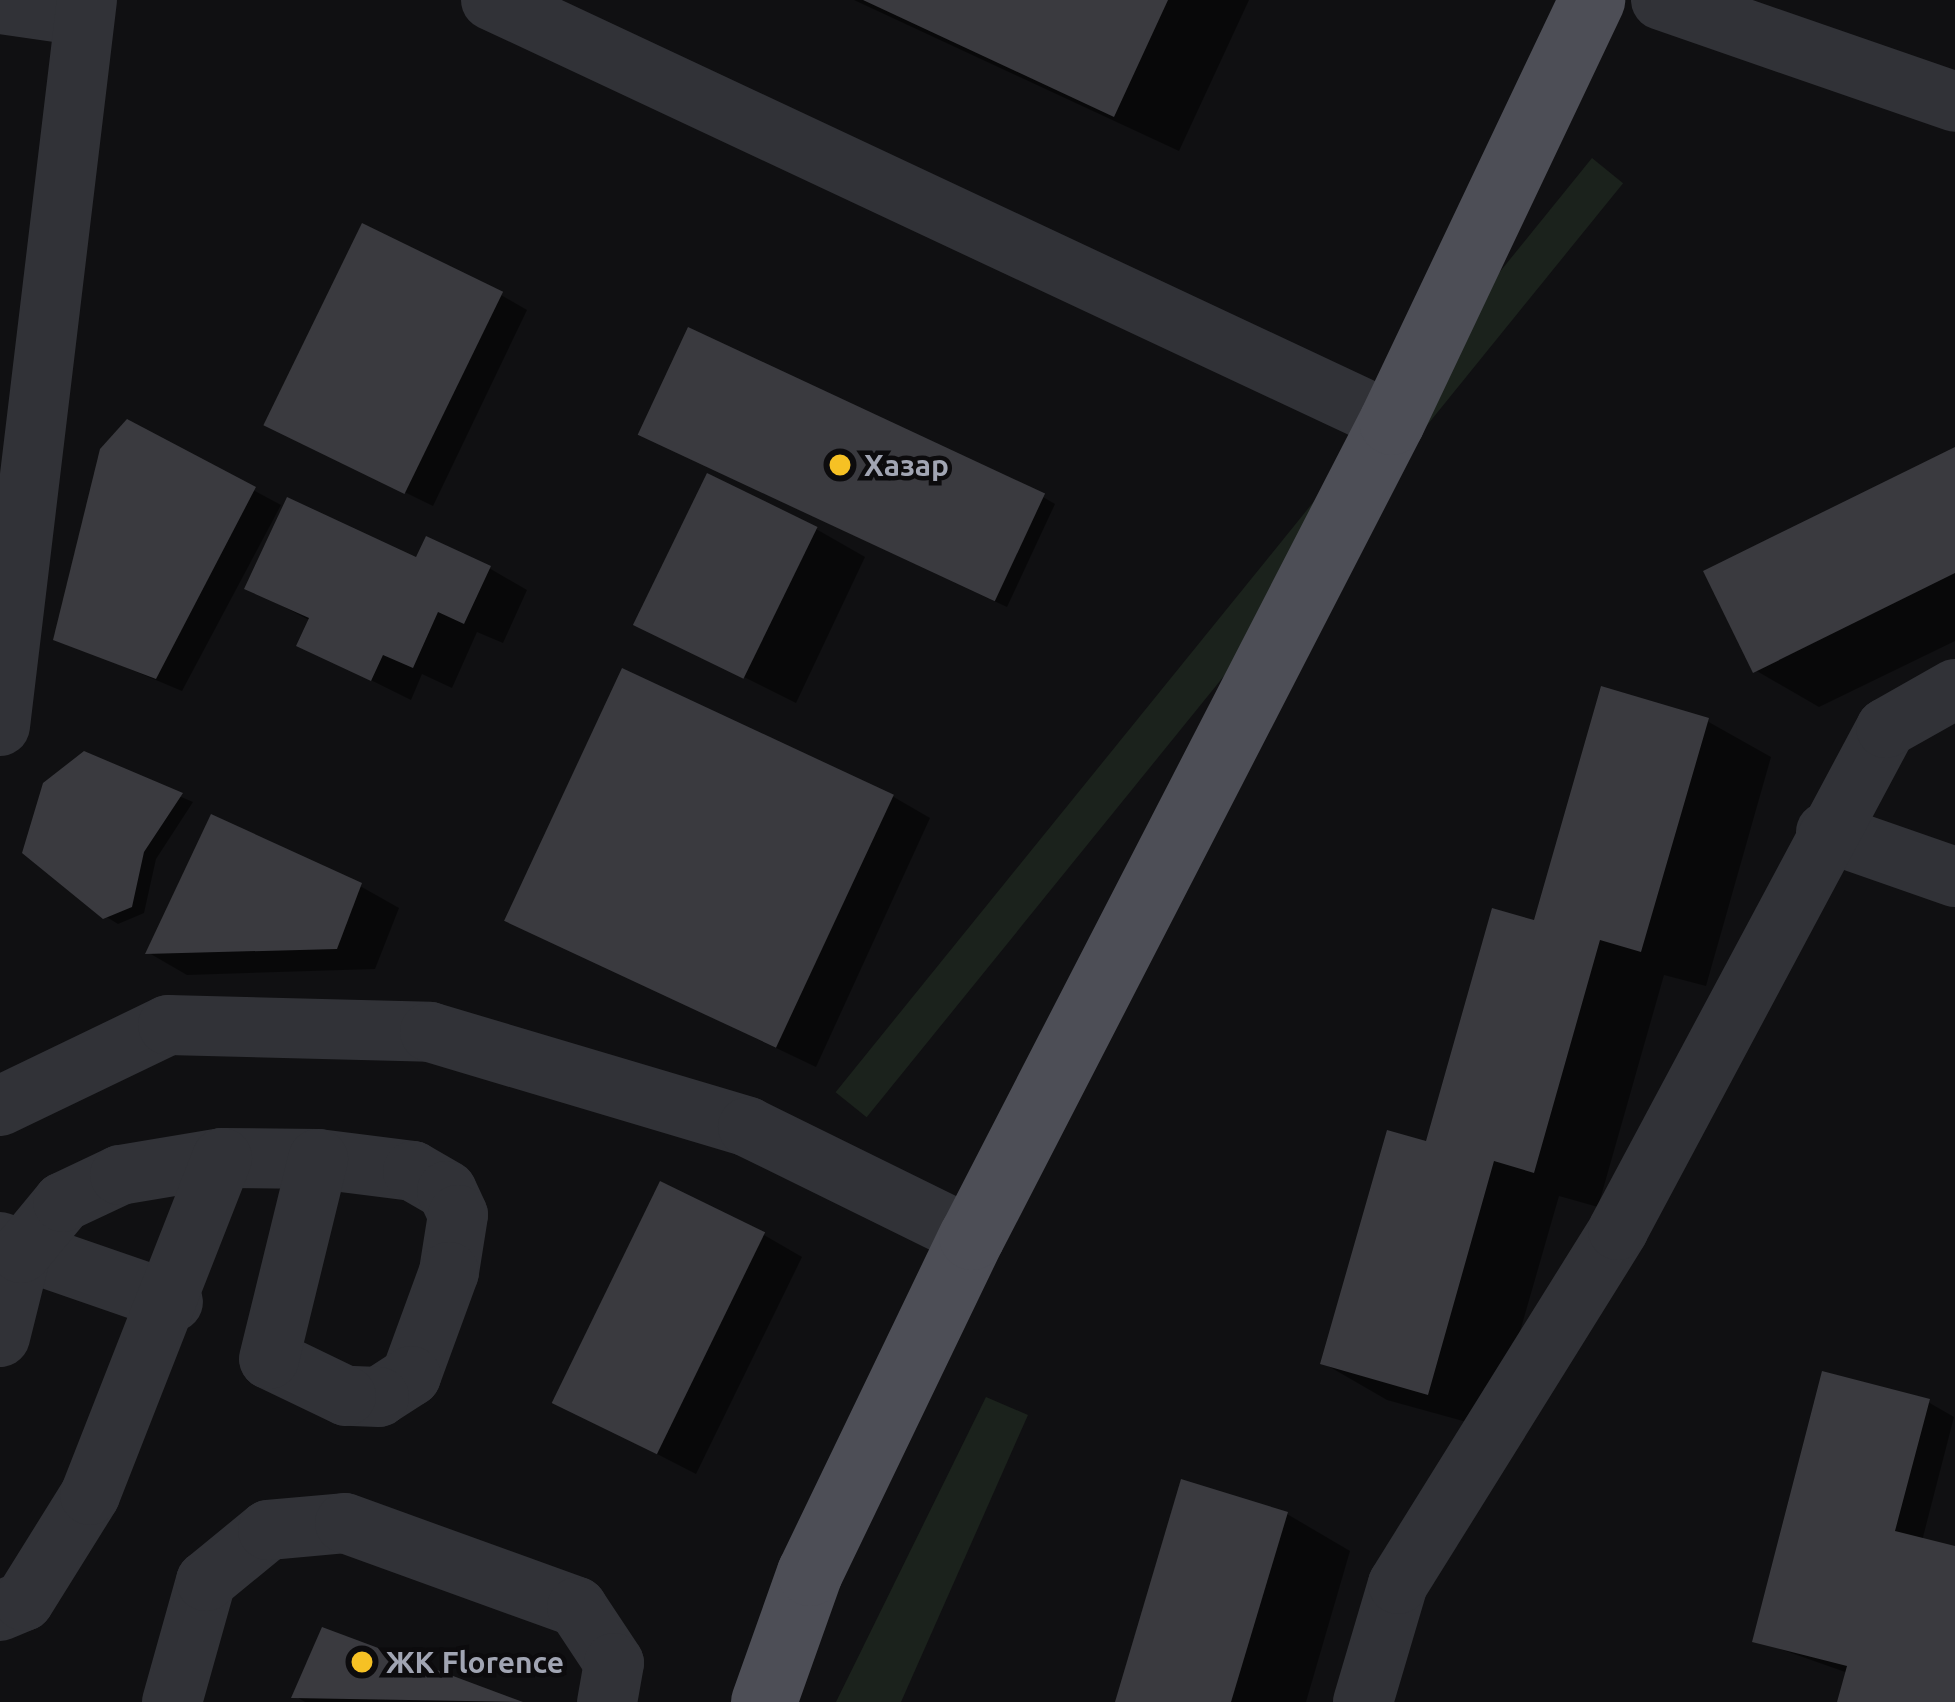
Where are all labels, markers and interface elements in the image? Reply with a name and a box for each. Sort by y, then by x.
place label: Хазар [864,447,949,483]
marker: Хазар [827,452,853,478]
place label: ЖК Florence [386,1644,564,1680]
marker: ЖК Florence [349,1649,375,1675]

